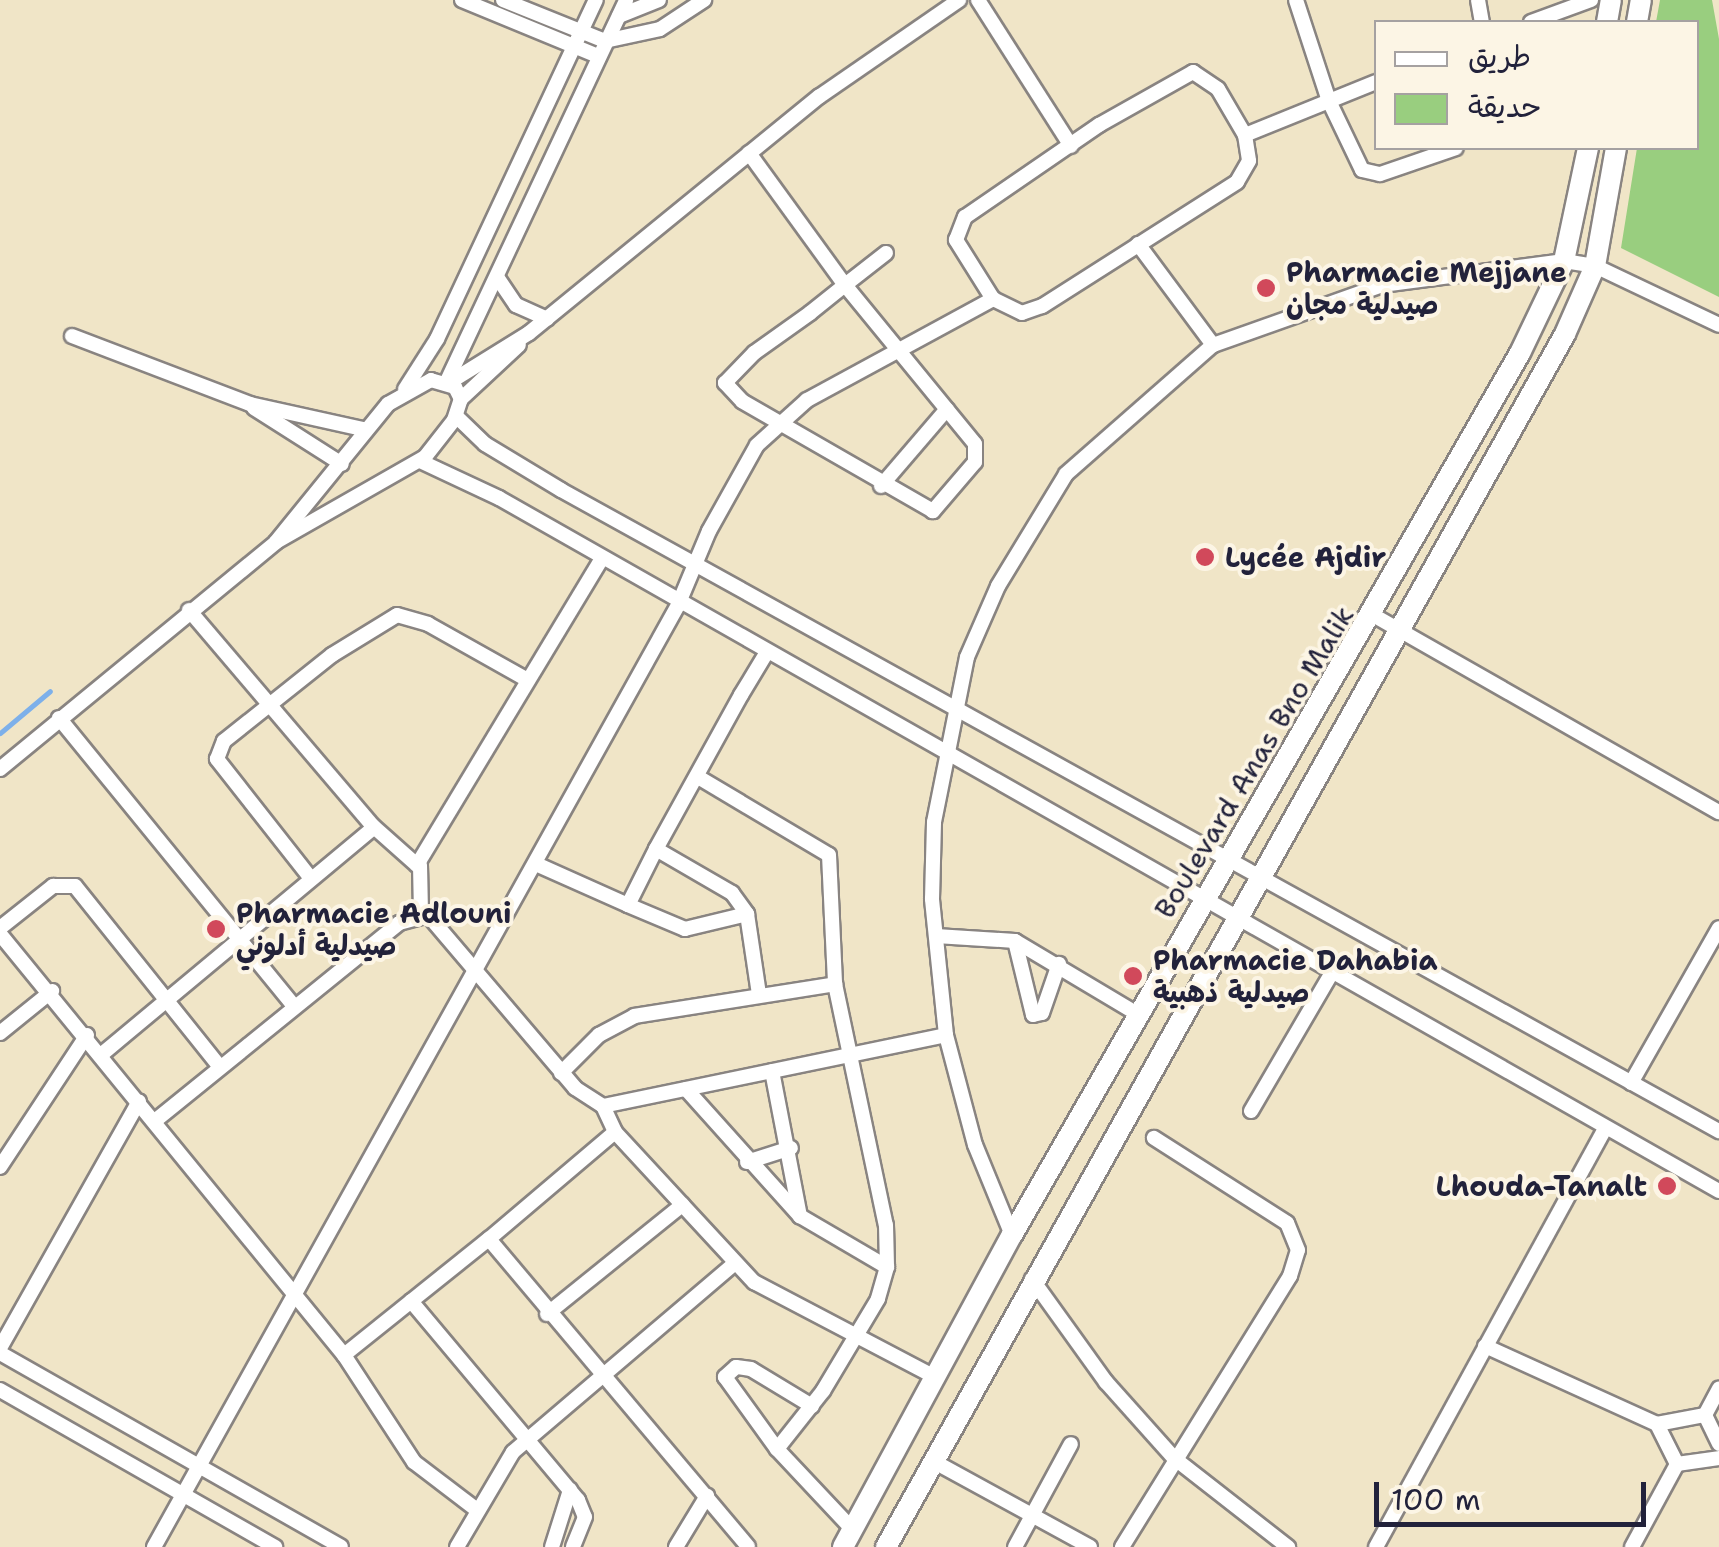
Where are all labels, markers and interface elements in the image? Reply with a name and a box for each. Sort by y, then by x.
legend [1374,20,1699,150]
text: طريق [1468,36,1531,77]
text: حديقة [1468,86,1542,127]
place label: Pharmacie Mejjane صيدلية مجان [1286,255,1567,321]
marker: Pharmacie Mejjane صيدلية مجان [1255,277,1277,299]
place label: Lycée Ajdir [1225,540,1386,574]
marker: Lycée Ajdir [1194,546,1216,568]
street label: Boulevard Anas Bno Malik [1147,600,1361,924]
place label: Pharmacie Adlouni صيدلية أدلوني [236,896,512,962]
marker: Pharmacie Adlouni صيدلية أدلوني [205,918,227,940]
place label: Pharmacie Dahabia صيدلية ذهبية [1153,943,1438,1009]
marker: Pharmacie Dahabia صيدلية ذهبية [1122,965,1144,987]
place label: Lhouda-Tanalt [1436,1169,1647,1203]
marker: Lhouda-Tanalt [1656,1175,1678,1197]
scale bar [1379,1462,1652,1524]
text: 100 m [1391,1479,1481,1520]

